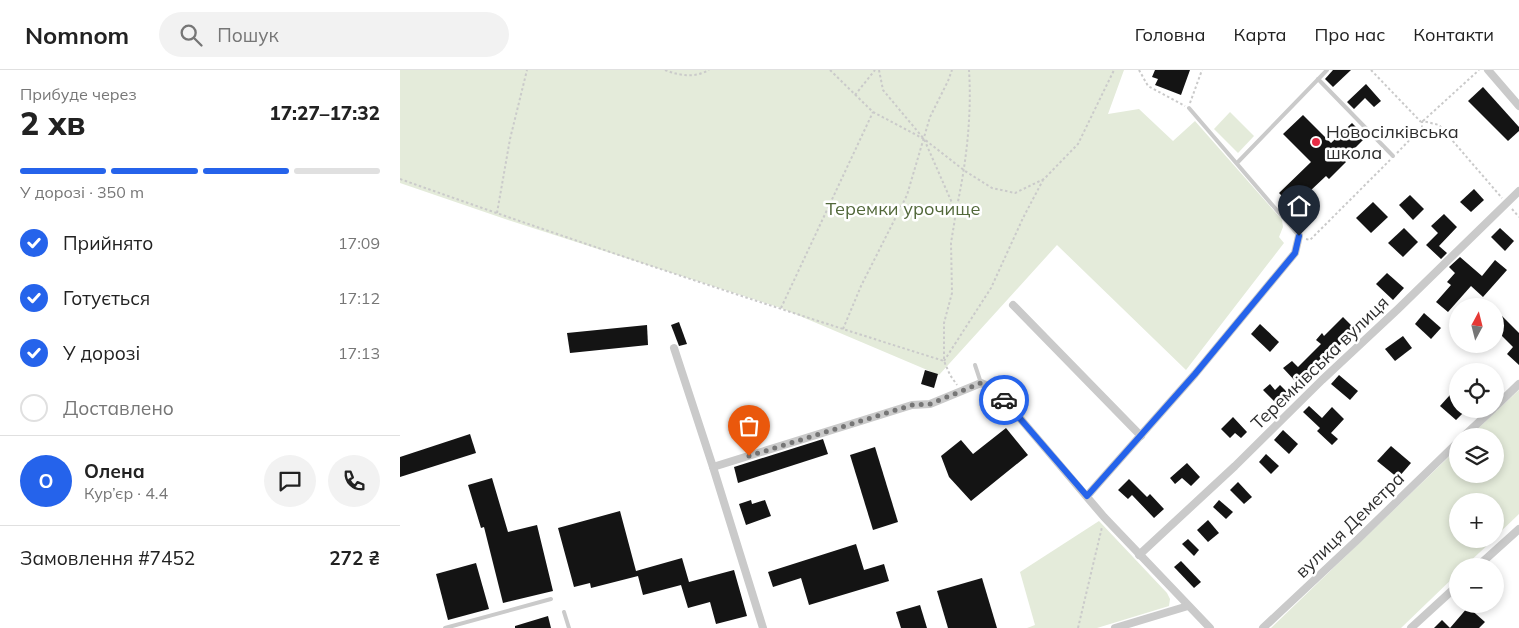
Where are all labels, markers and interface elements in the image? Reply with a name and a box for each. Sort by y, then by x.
search box [159,12,509,57]
text: Nomnom [25,20,129,50]
icon: search [177,21,205,49]
text: Пошук [217,23,279,47]
text: Головна [1135,23,1206,46]
text: Карта [1234,23,1287,46]
text: Про нас [1315,23,1385,46]
text: Контакти [1413,23,1494,46]
text: Прибуде через [20,84,137,104]
text: 17:27–17:32 [269,101,380,125]
text: 2 хв [20,103,85,143]
place label: Новосілківська школа [1326,120,1459,164]
marker: Новосілківська школа [1310,136,1322,148]
text: У дорозі · 350 m [20,182,144,202]
pin [1278,185,1320,236]
icon: home [1285,192,1313,220]
park label: Теремки урочище [826,197,980,220]
icon: check [20,229,48,257]
text: Прийнято [63,231,153,255]
text: 17:09 [338,233,380,253]
icon: check [20,284,48,312]
text: Готується [63,286,150,310]
text: 17:12 [338,288,380,308]
street label: Теремківська вулиця [1246,291,1393,434]
north arrow [1449,298,1504,352]
map controls [1449,298,1504,613]
icon: check [20,339,48,367]
text: У дорозі [63,341,140,365]
text: 17:13 [338,343,380,363]
button: locate [1449,363,1504,418]
courier [979,375,1029,425]
icon: car [990,386,1018,414]
text: Доставлено [63,396,174,420]
pin [728,405,770,456]
icon: bag [735,412,763,440]
button: layers [1449,428,1504,483]
button: chat [264,455,316,507]
button: phone [328,455,380,507]
text: Олена [84,459,145,483]
street label: вулиця Деметра [1290,467,1409,582]
text: О [39,469,53,493]
text: Кур’єр · 4.4 [84,483,168,503]
button: + [1449,493,1504,548]
text: Замовлення #7452 [20,546,195,570]
text: 272 ₴ [329,546,380,570]
button: − [1449,558,1504,613]

